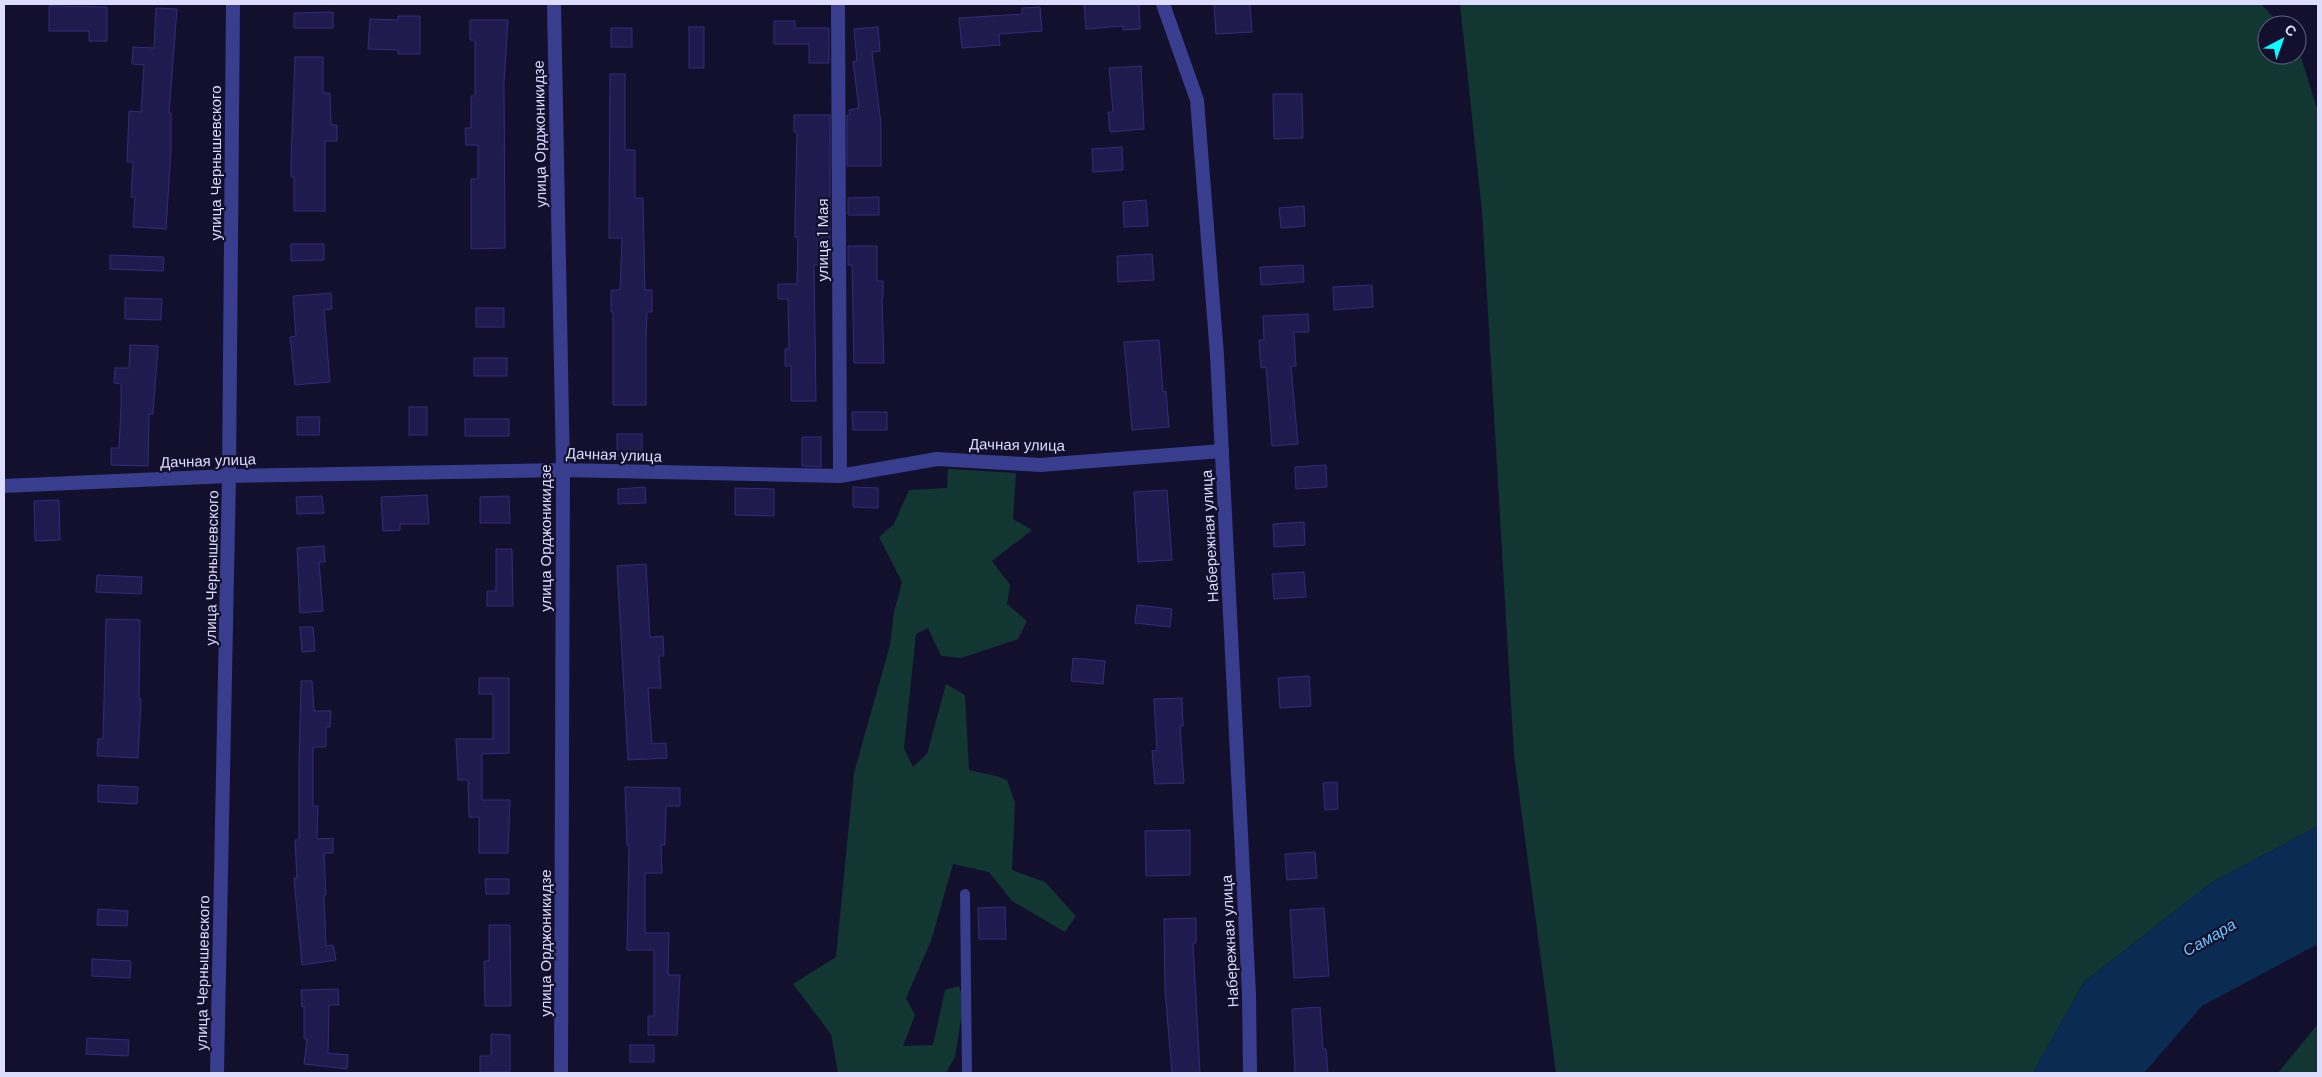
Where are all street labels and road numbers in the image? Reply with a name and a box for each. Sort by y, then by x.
street label: улица Орджоникидзе [529,60,551,208]
street label: улица Чернышевского [206,85,226,241]
street label: улица 1 Мая [813,198,833,282]
street label: Дачная улица [969,434,1066,456]
street label: Дачная улица [566,443,663,467]
street label: Дачная улица [160,449,257,473]
street label: улица Орджоникидзе [536,464,556,612]
street label: Набережная улица [1197,469,1223,603]
street label: улица Чернышевского [201,490,223,646]
street label: улица Орджоникидзе [536,869,556,1017]
street label: Набережная улица [1217,874,1243,1008]
street label: улица Чернышевского [192,895,214,1051]

